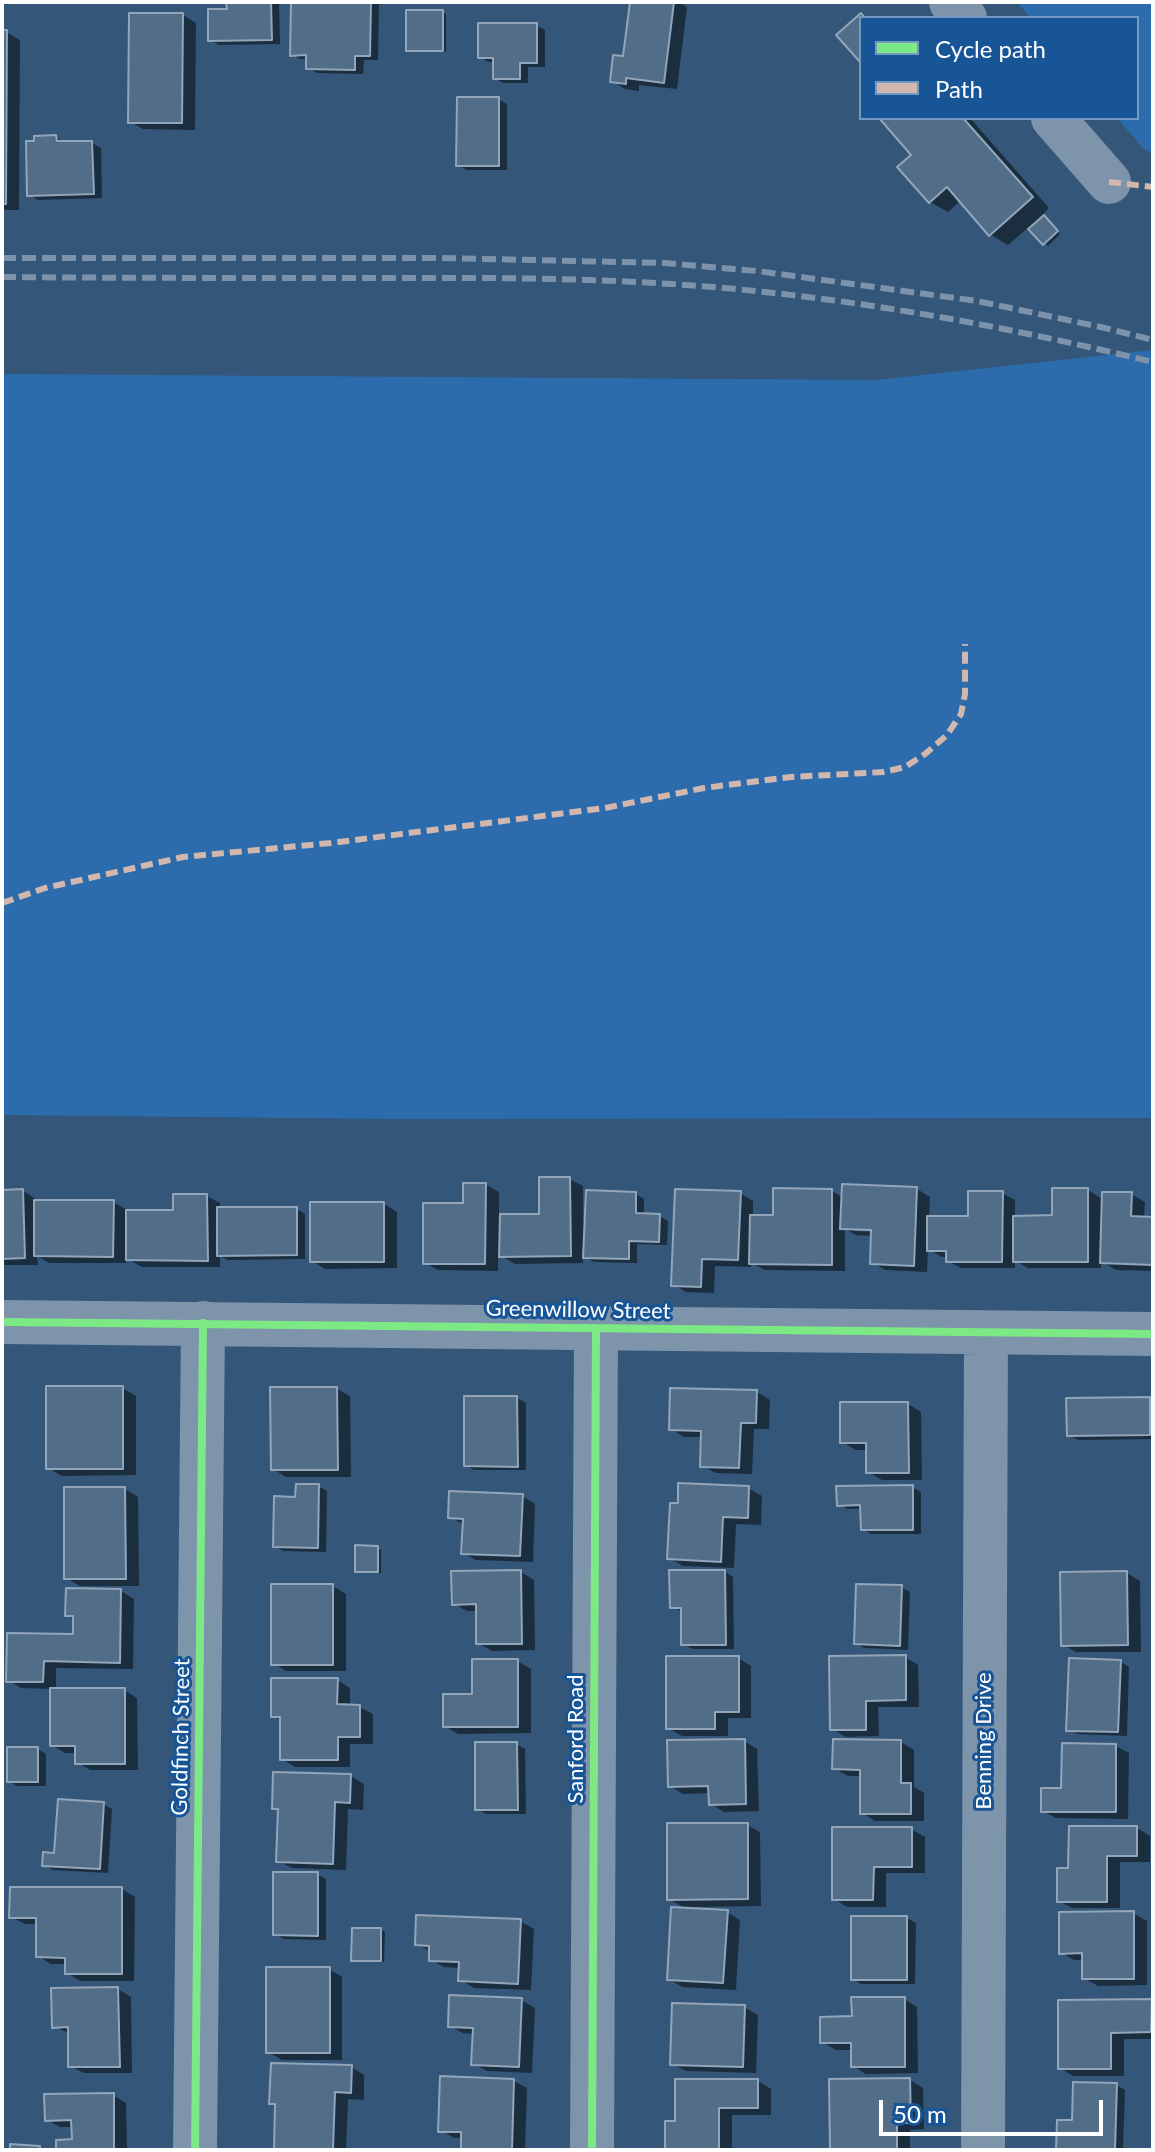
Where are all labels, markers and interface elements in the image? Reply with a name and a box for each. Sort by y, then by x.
legend [859,16,1139,120]
text: Cycle path [935,34,1046,63]
text: Path [935,74,983,103]
street label: Greenwillow Street [485,1295,671,1325]
street label: Goldfinch Street [166,1658,196,1816]
street label: Benning Drive [971,1672,997,1810]
street label: Sanford Road [563,1675,589,1803]
scale bar [883,2084,1107,2134]
text: 50 m [893,2099,947,2128]

